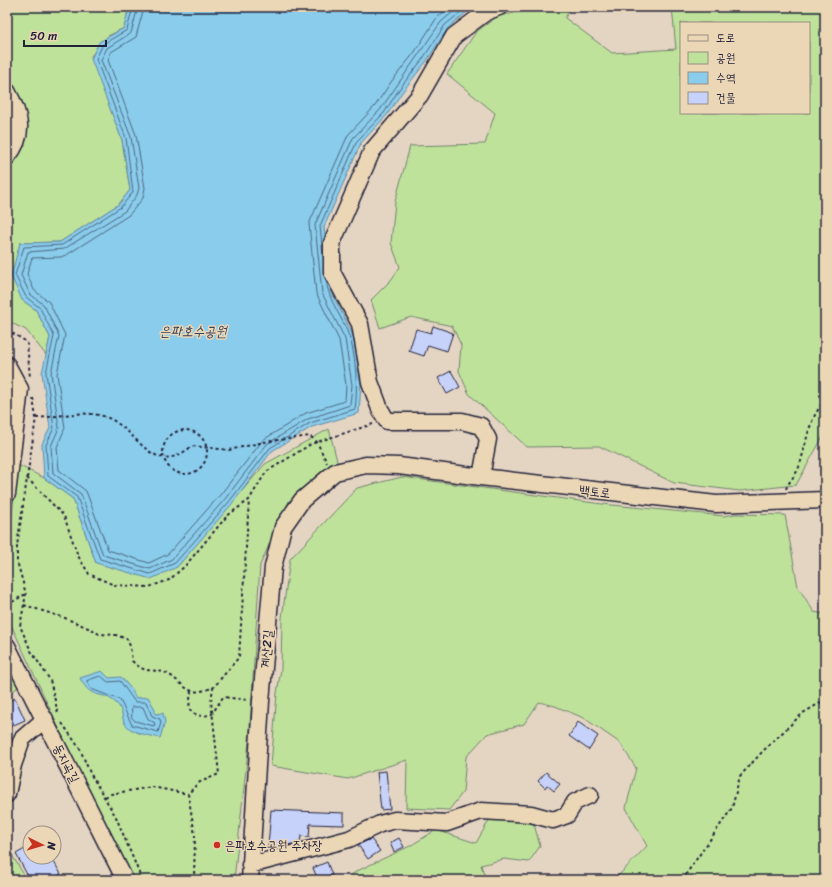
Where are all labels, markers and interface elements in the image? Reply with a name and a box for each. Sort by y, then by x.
scale bar [24,22,106,48]
legend [680,22,810,114]
text: 50 m [30,25,57,47]
text: 도로 [716,27,735,49]
text: 공원 [716,47,735,69]
text: 수역 [716,67,736,89]
text: 건물 [716,87,736,109]
water label: 은파호수공원 [159,319,229,344]
street label: 백토로 [578,478,612,505]
street label: 계산2길 [253,629,280,669]
street label: 동지곡길 [47,739,86,787]
north arrow [22,825,62,865]
place label: 은파호수공원 주차장 [225,834,323,857]
text: N [42,840,61,851]
marker: 은파호수공원 주차장 [212,840,222,850]

